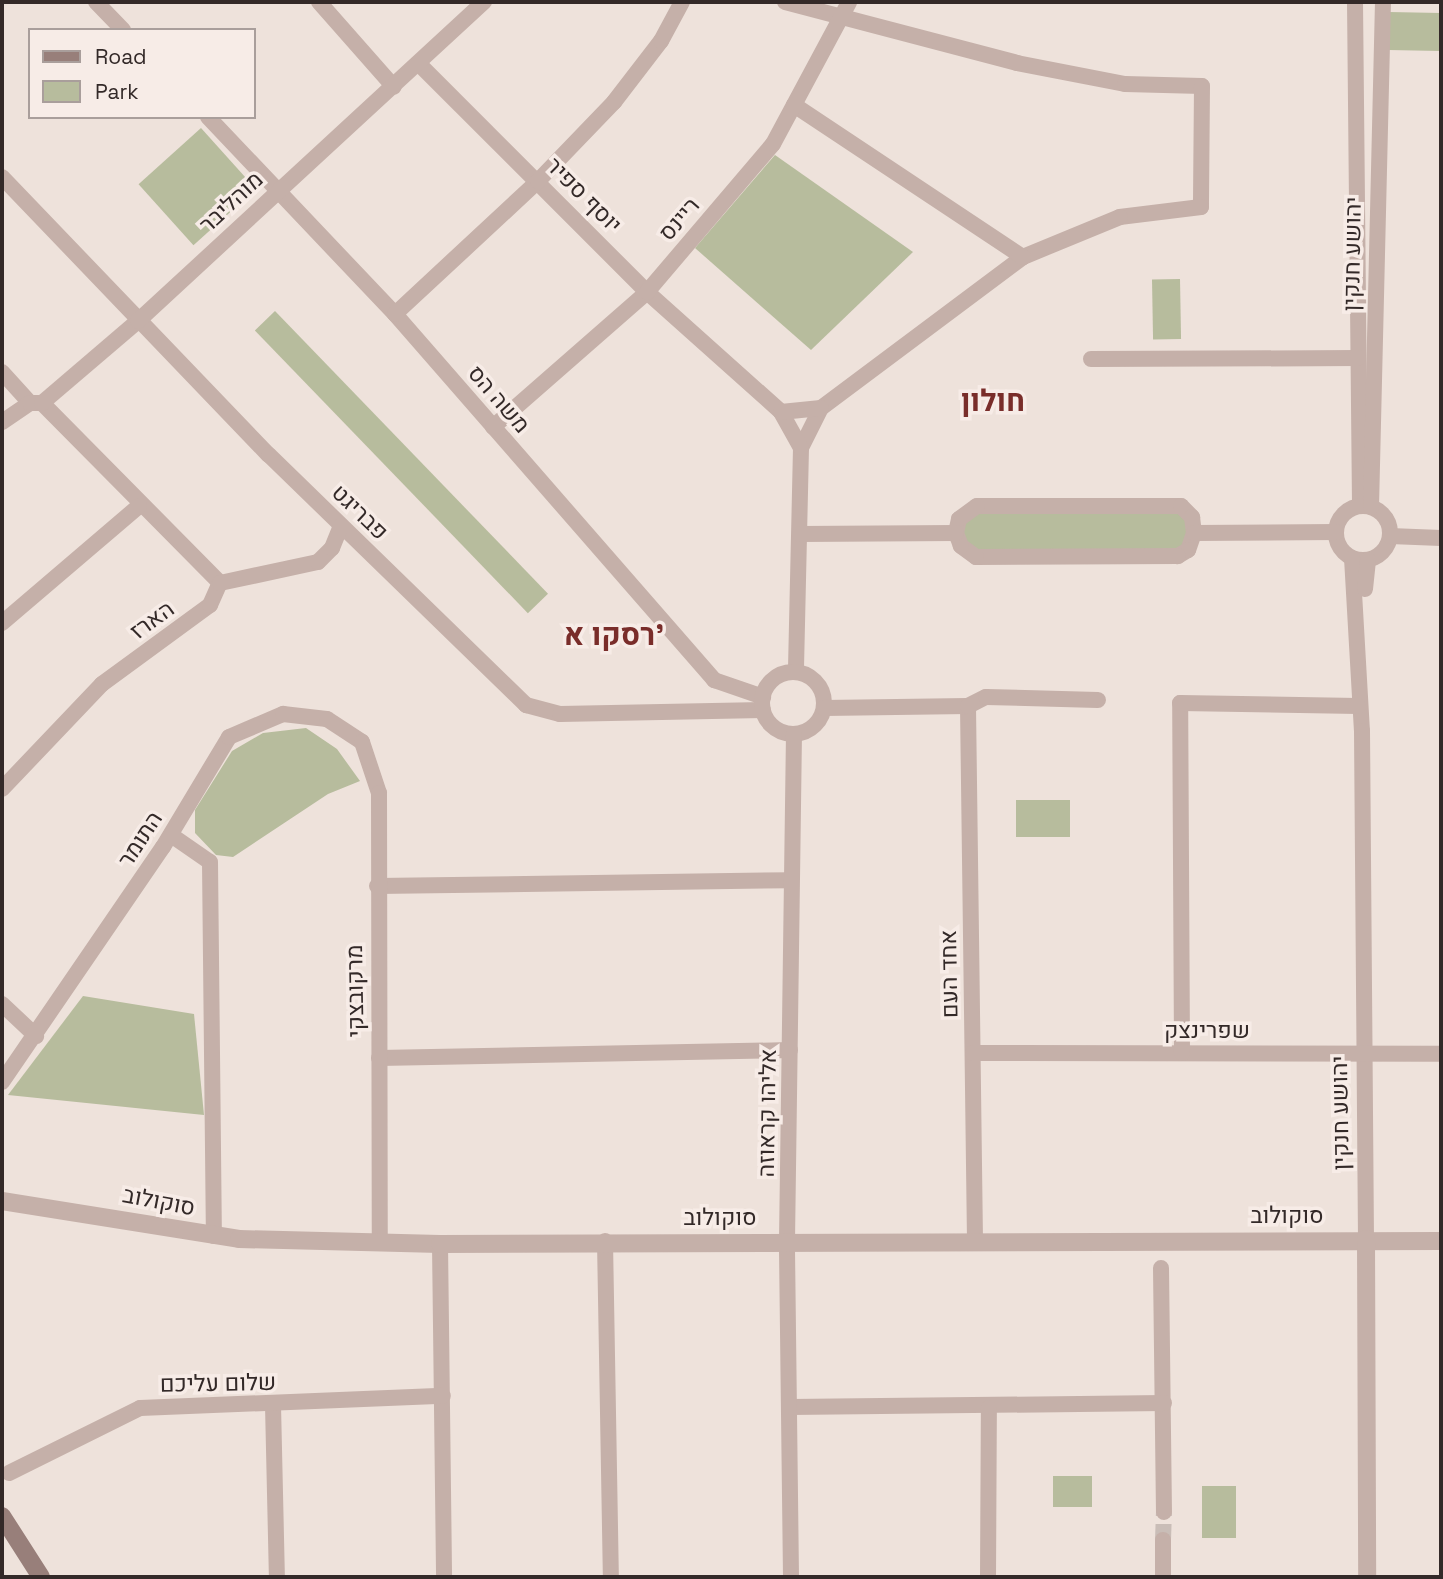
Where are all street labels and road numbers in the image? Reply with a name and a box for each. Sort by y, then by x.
street label: יוסף ספיר [541,152,627,238]
street label: מוהליבר [193,166,269,238]
street label: ריינס [653,192,705,246]
street label: יהושע חנקין [1337,196,1367,312]
street label: משה הס [462,360,536,438]
street label: פבריגט [326,479,394,545]
street label: הארז [125,595,179,645]
street label: התומר [112,806,168,872]
street label: אחד העם [934,930,964,1018]
street label: מרקובצקי [340,944,370,1038]
street label: שפרינצק [1164,1016,1250,1044]
street label: אליהו קראוזה [752,1049,782,1177]
street label: יהושע חנקין [1325,1055,1355,1171]
street label: סוקולוב [120,1180,198,1222]
street label: סוקולוב [1250,1201,1324,1229]
street label: סוקולוב [683,1203,757,1231]
street label: שלום עליכם [160,1368,276,1398]

